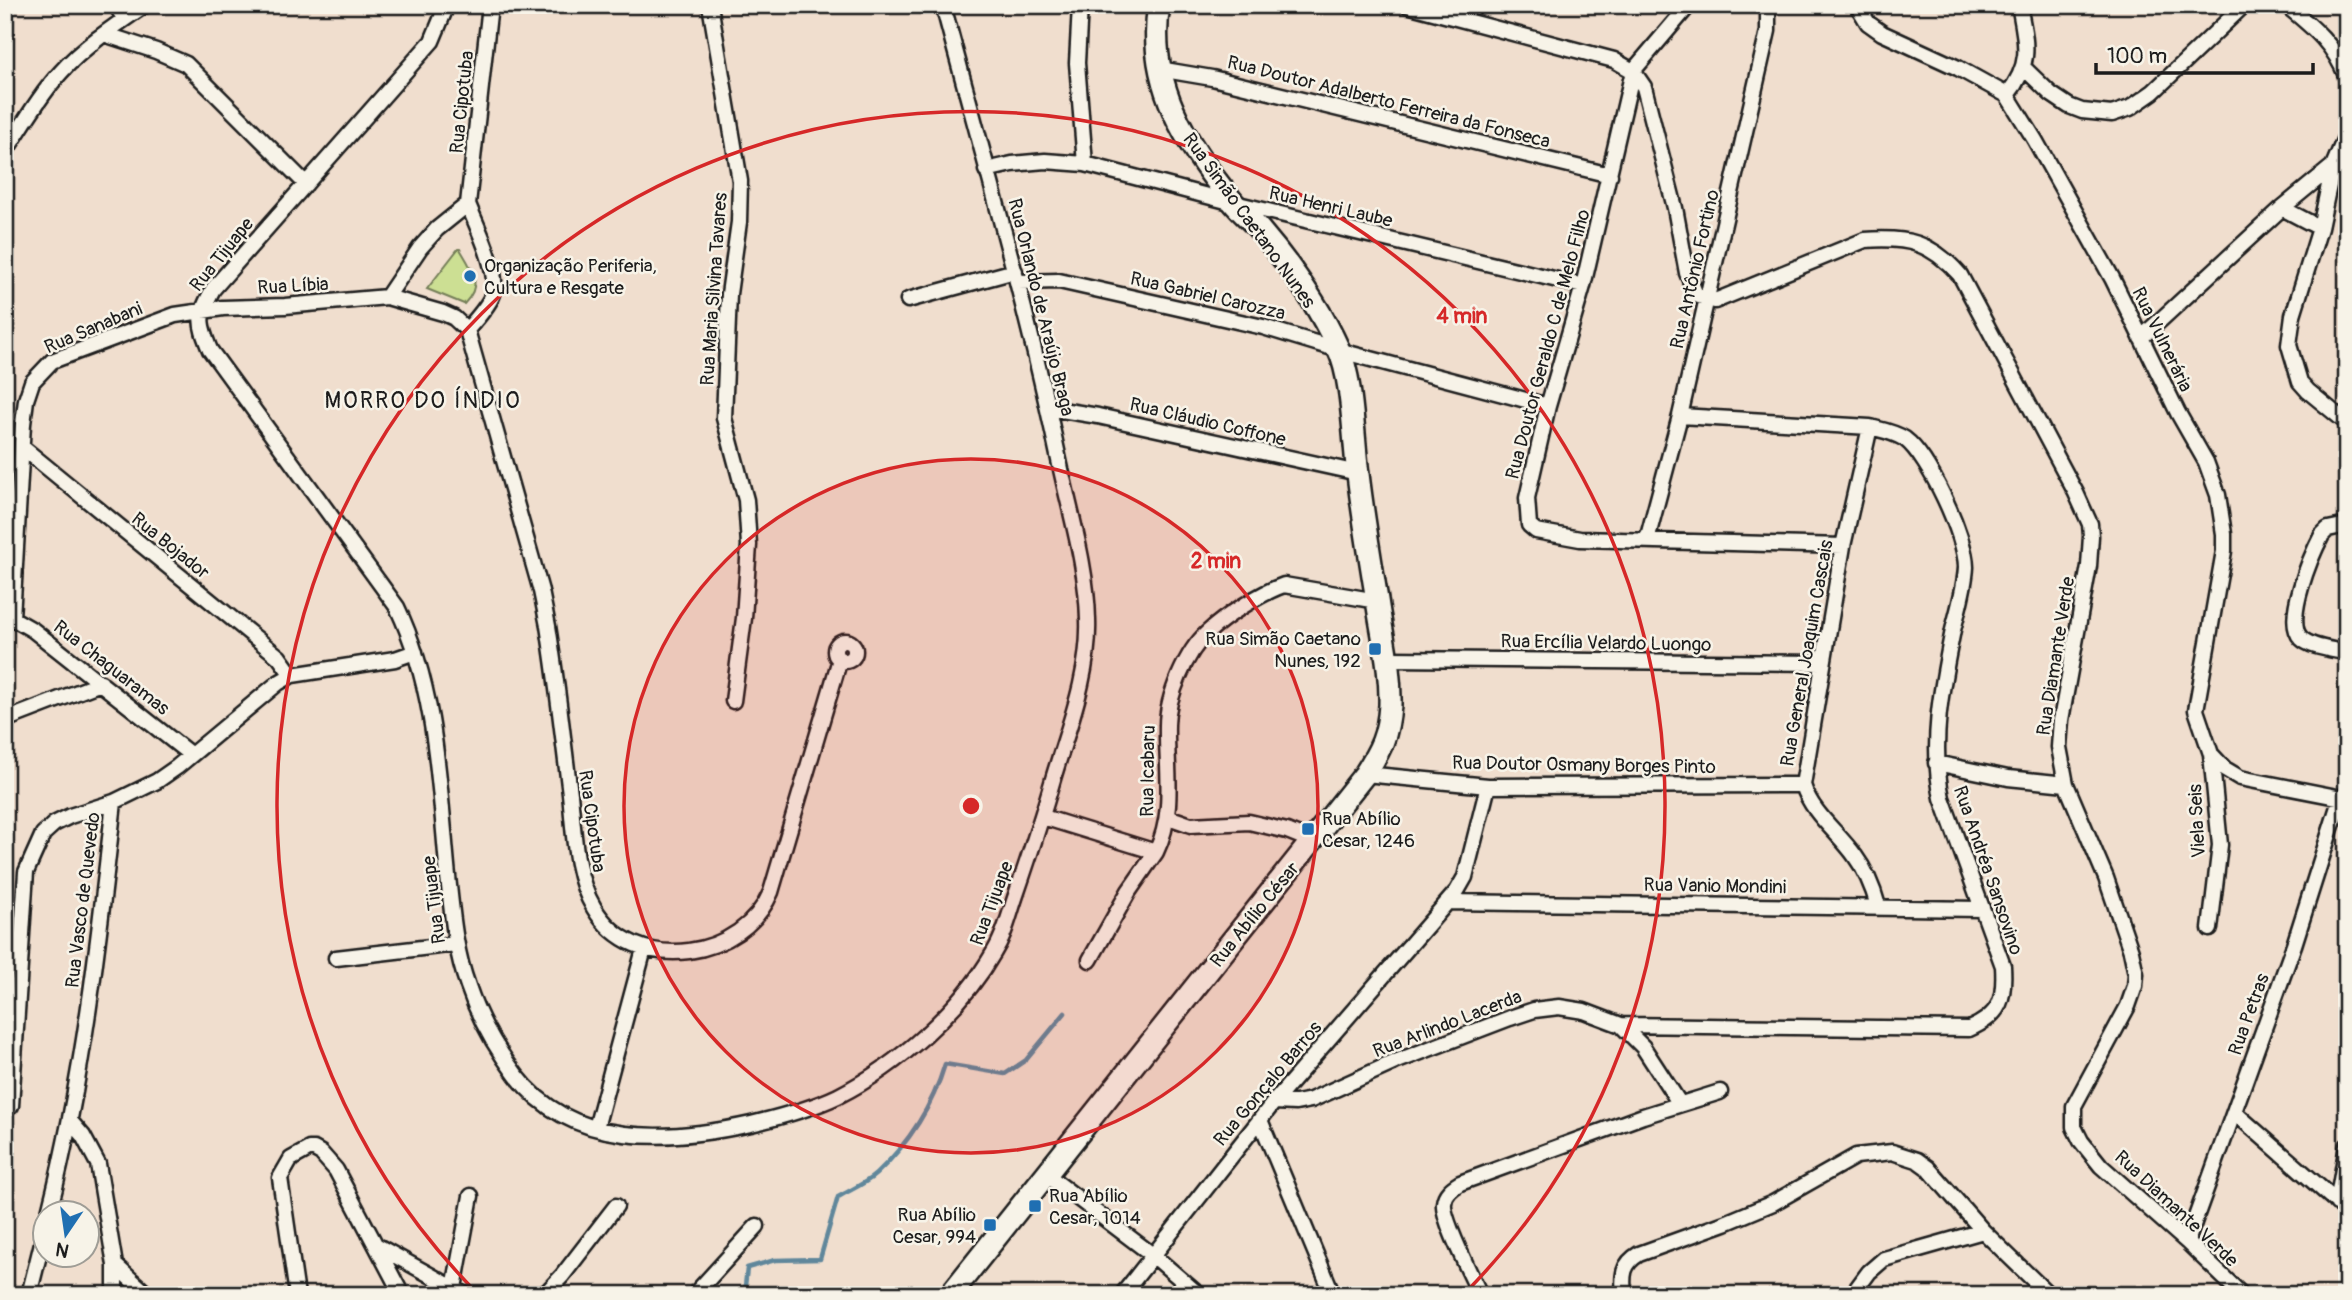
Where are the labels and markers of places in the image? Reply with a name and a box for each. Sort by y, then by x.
place label: Organização Periferia, Cultura e Resgate [484,254,657,300]
marker: Organização Periferia, Cultura e Resgate [462,268,478,284]
place label: Rua Simão Caetano Nunes, 192 [1205,627,1361,673]
marker: Rua Simão Caetano Nunes, 192 [1367,641,1383,657]
centre of rings [959,794,983,818]
place label: Rua Abílio Cesar, 1246 [1322,807,1415,853]
marker: Rua Abílio Cesar, 1246 [1300,821,1316,837]
place label: Rua Abílio Cesar, 1014 [1049,1184,1141,1230]
marker: Rua Abílio Cesar, 1014 [1027,1198,1043,1214]
place label: Rua Abílio Cesar, 994 [893,1203,976,1249]
marker: Rua Abílio Cesar, 994 [982,1217,998,1233]

